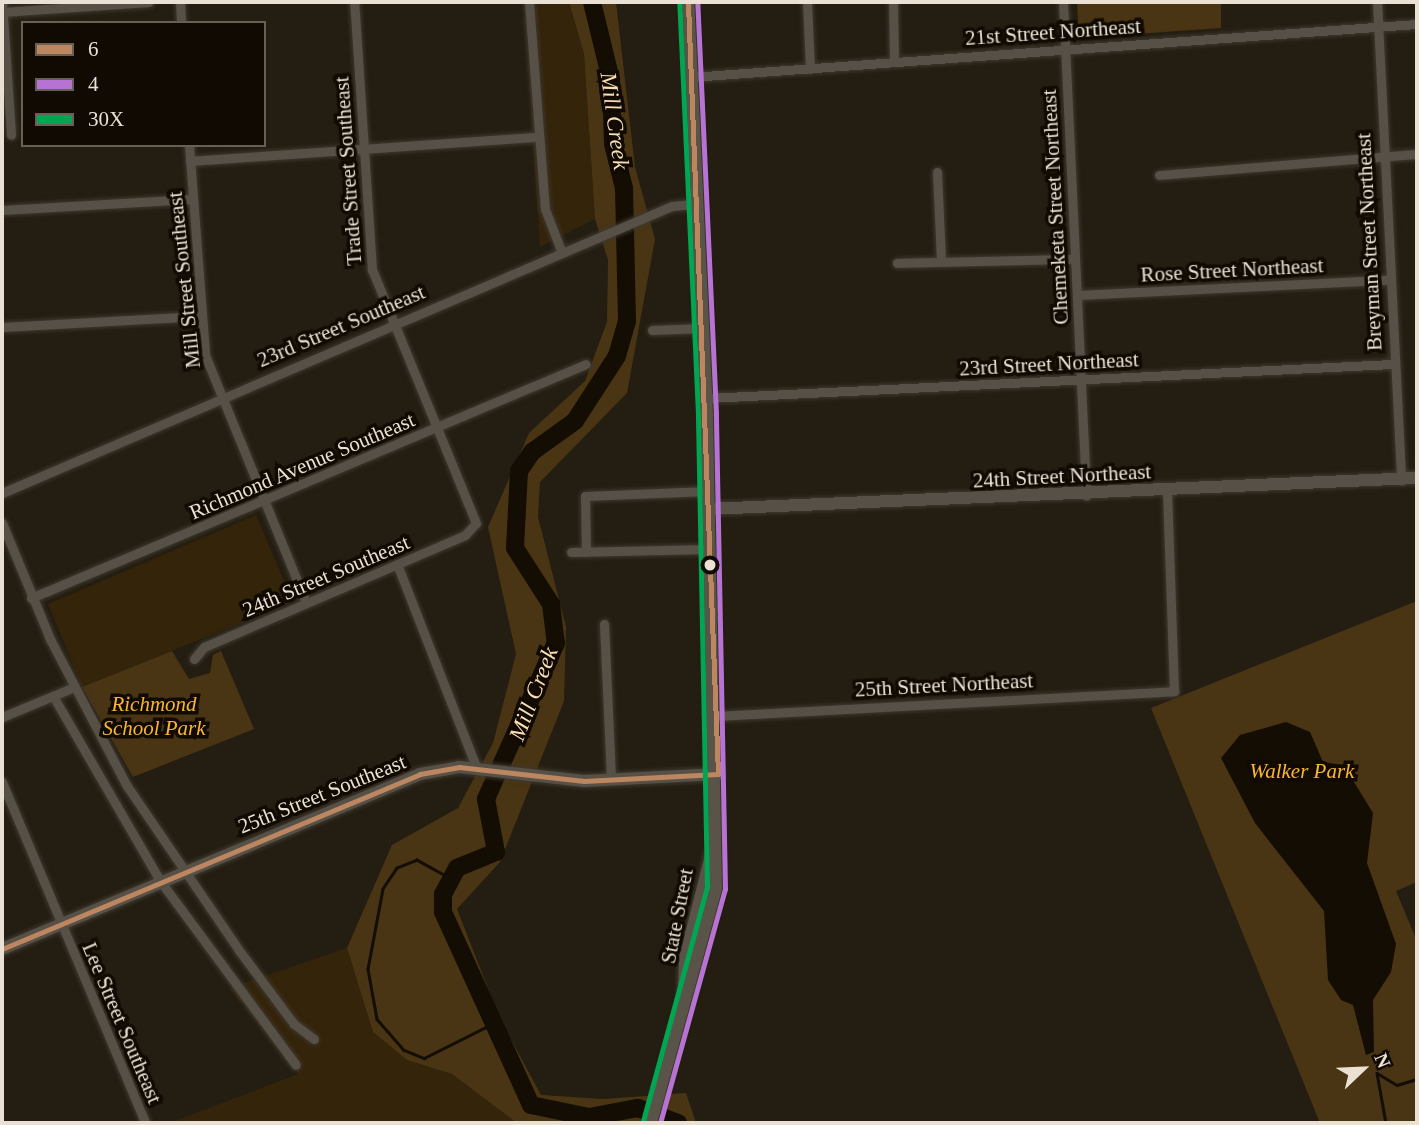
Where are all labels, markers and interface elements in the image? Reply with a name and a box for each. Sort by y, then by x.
street label: 21st Street Northeast [964,13,1142,51]
legend [21,21,266,147]
text: 6 [88,37,99,61]
water label: Mill Creek [594,70,634,172]
text: 4 [88,72,99,96]
street label: Trade Street Southeast [329,76,367,266]
street label: Chemeketa Street Northeast [1036,89,1074,325]
text: 30X [88,107,124,131]
street label: Breyman Street Northeast [1351,132,1387,352]
street label: Mill Street Southeast [162,191,206,369]
street label: Rose Street Northeast [1140,253,1324,287]
street label: 23rd Street Southeast [253,279,429,373]
street label: 23rd Street Northeast [959,347,1139,381]
street label: Richmond Avenue Southeast [185,407,419,525]
street label: 24th Street Northeast [972,459,1152,493]
street label: 24th Street Southeast [239,530,413,622]
unlabelled marker [703,558,717,572]
water label: Mill Creek [504,643,564,745]
street label: 25th Street Northeast [854,668,1034,702]
park label: Richmond School Park [102,691,206,741]
street label: 25th Street Southeast [235,749,409,839]
park label: Walker Park [1250,758,1354,784]
street label: State Street [655,866,699,966]
street label: Lee Street Southeast [77,939,167,1107]
north arrow [1328,1034,1398,1104]
text: N [1370,1050,1395,1071]

